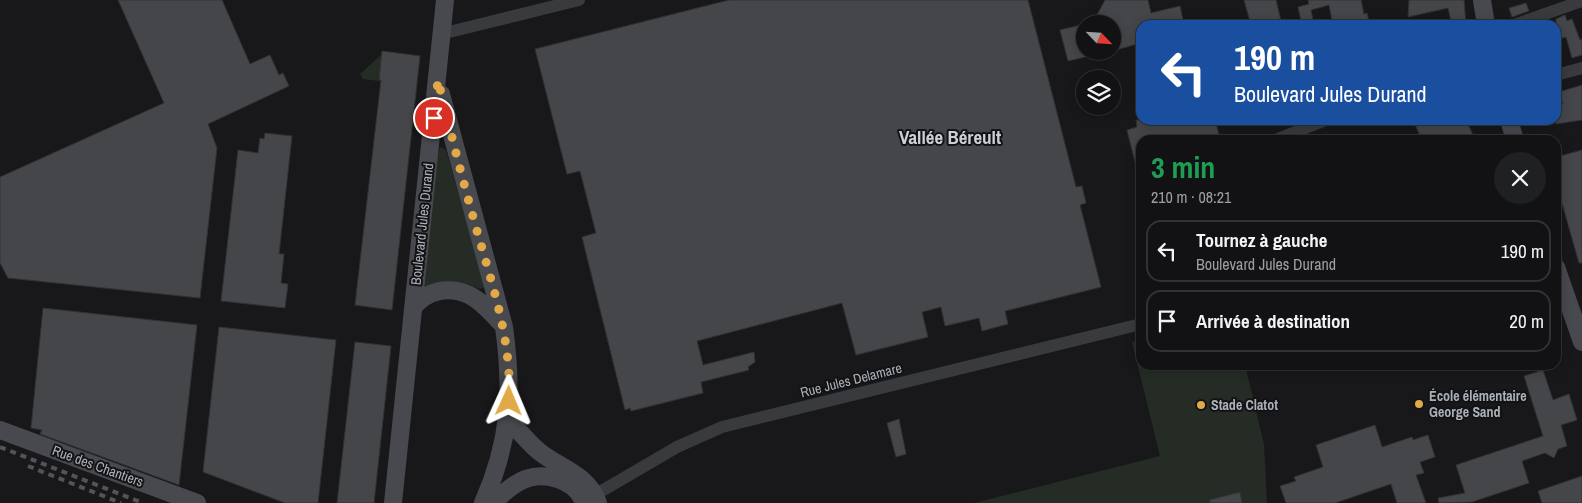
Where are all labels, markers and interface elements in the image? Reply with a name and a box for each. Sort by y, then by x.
north arrow [1076,15,1121,60]
map controls [1076,15,1121,115]
text: 190 m [1234,34,1315,81]
icon: left [1151,40,1216,105]
button: layers [1076,70,1121,115]
text: Boulevard Jules Durand [1234,79,1427,109]
pin [413,97,455,139]
icon: arrive [420,104,448,132]
district label: Vallée Béreult [899,124,1001,150]
text: 3 min [1151,147,1215,187]
button: close [1494,152,1546,204]
street label: Boulevard Jules Durand [407,162,437,286]
text: 210 m · 08:21 [1151,186,1231,208]
text: Tournez à gauche [1196,227,1327,253]
icon: left [1153,237,1181,265]
text: 190 m [1501,238,1544,264]
text: Boulevard Jules Durand [1196,253,1336,275]
icon: arrive [1153,307,1181,335]
text: Arrivée à destination [1196,308,1350,334]
text: 20 m [1509,308,1544,334]
street label: Rue Jules Delamare [798,359,904,401]
position arrow [482,374,534,426]
place label: École élémentaire George Sand [1429,387,1527,421]
place label: Stade Clatot [1211,396,1278,414]
marker: École élémentaire George Sand [1413,398,1425,410]
marker: Stade Clatot [1195,399,1207,411]
street label: Rue des Chantiers [50,441,146,491]

